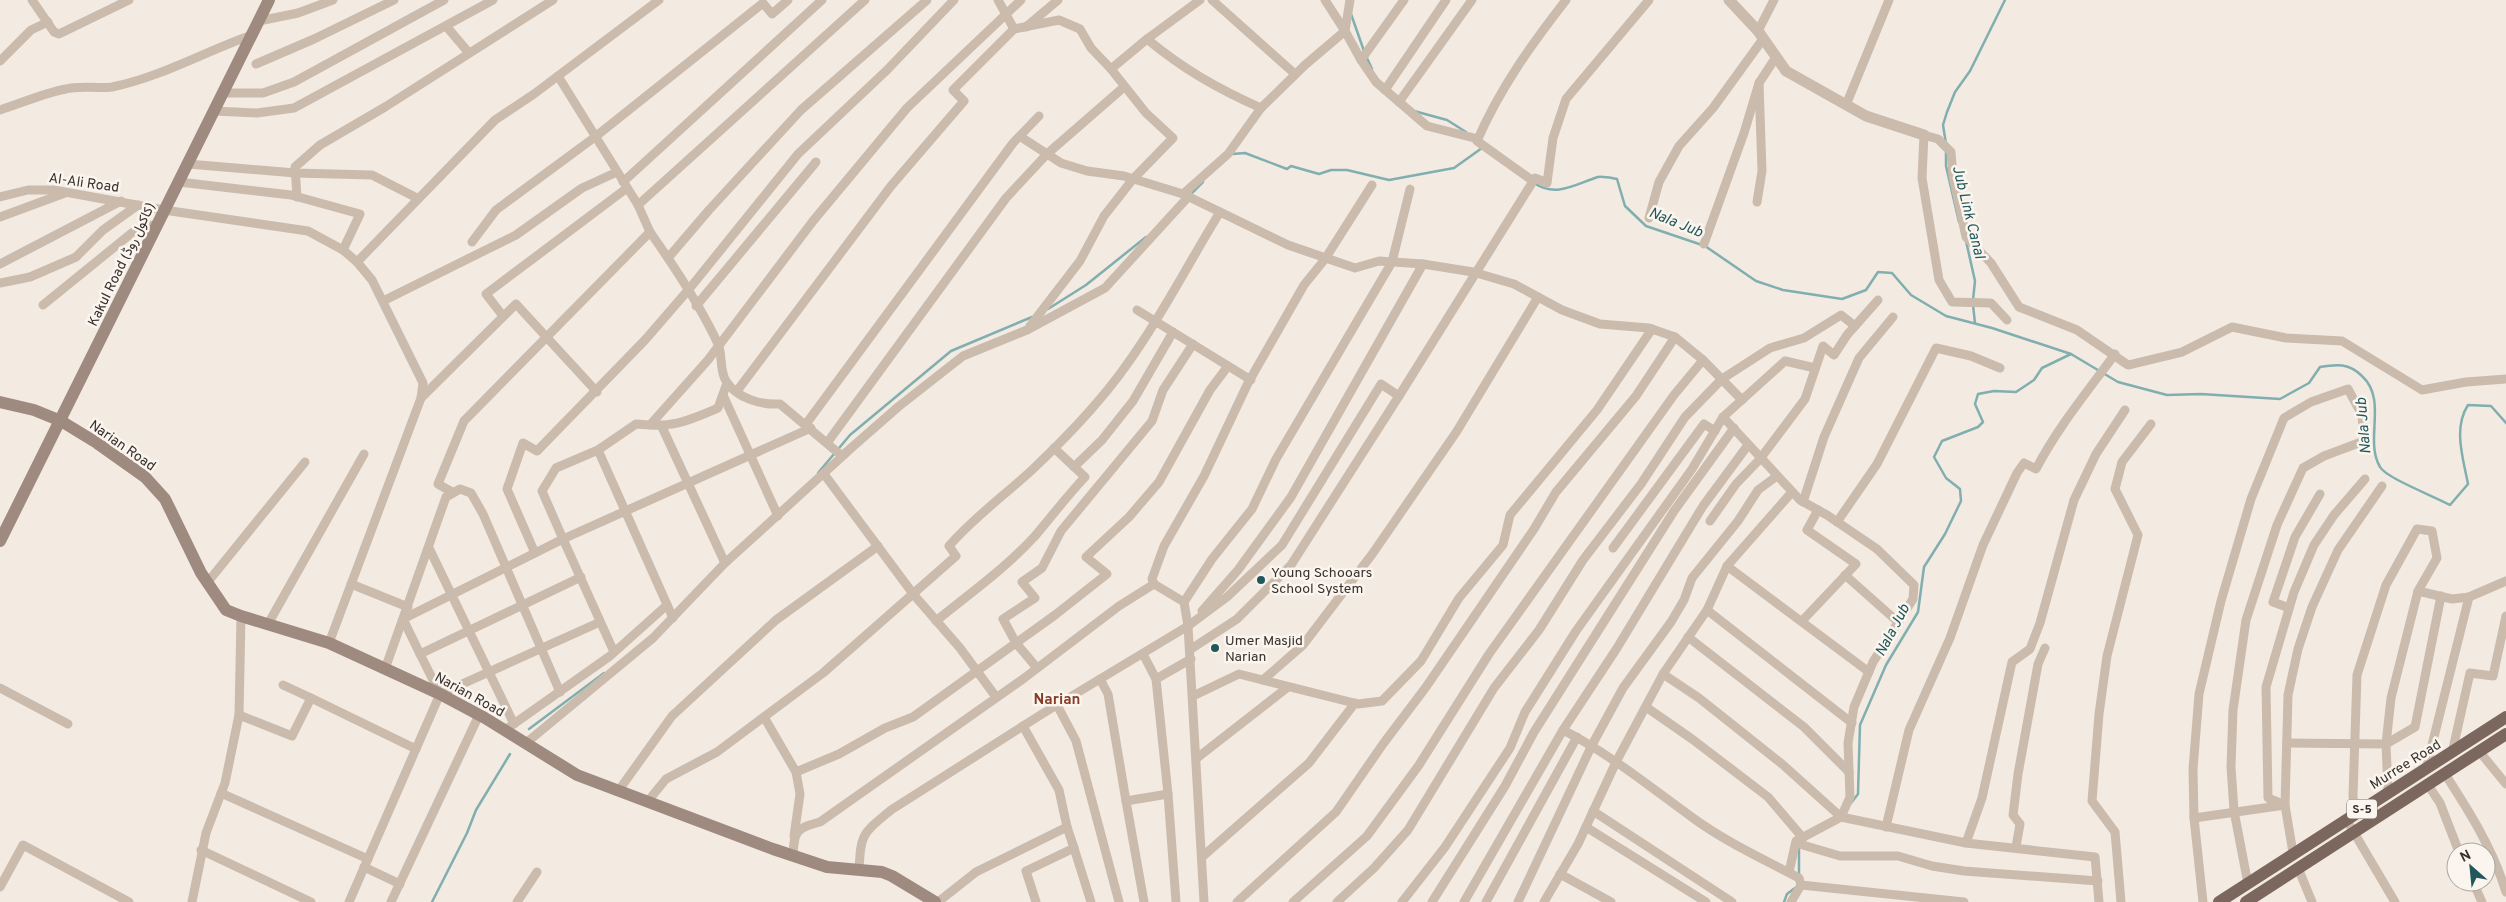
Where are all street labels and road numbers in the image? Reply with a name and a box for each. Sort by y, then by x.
street label: Al-Ali Road [47,170,120,197]
street label: Kakul Road (کاکول روڈ) [85,200,160,329]
street label: Narian Road [86,417,159,475]
street label: Narian Road [431,669,507,721]
street label: Murree Road [2367,737,2445,794]
road number: S-5 [2347,800,2377,819]

